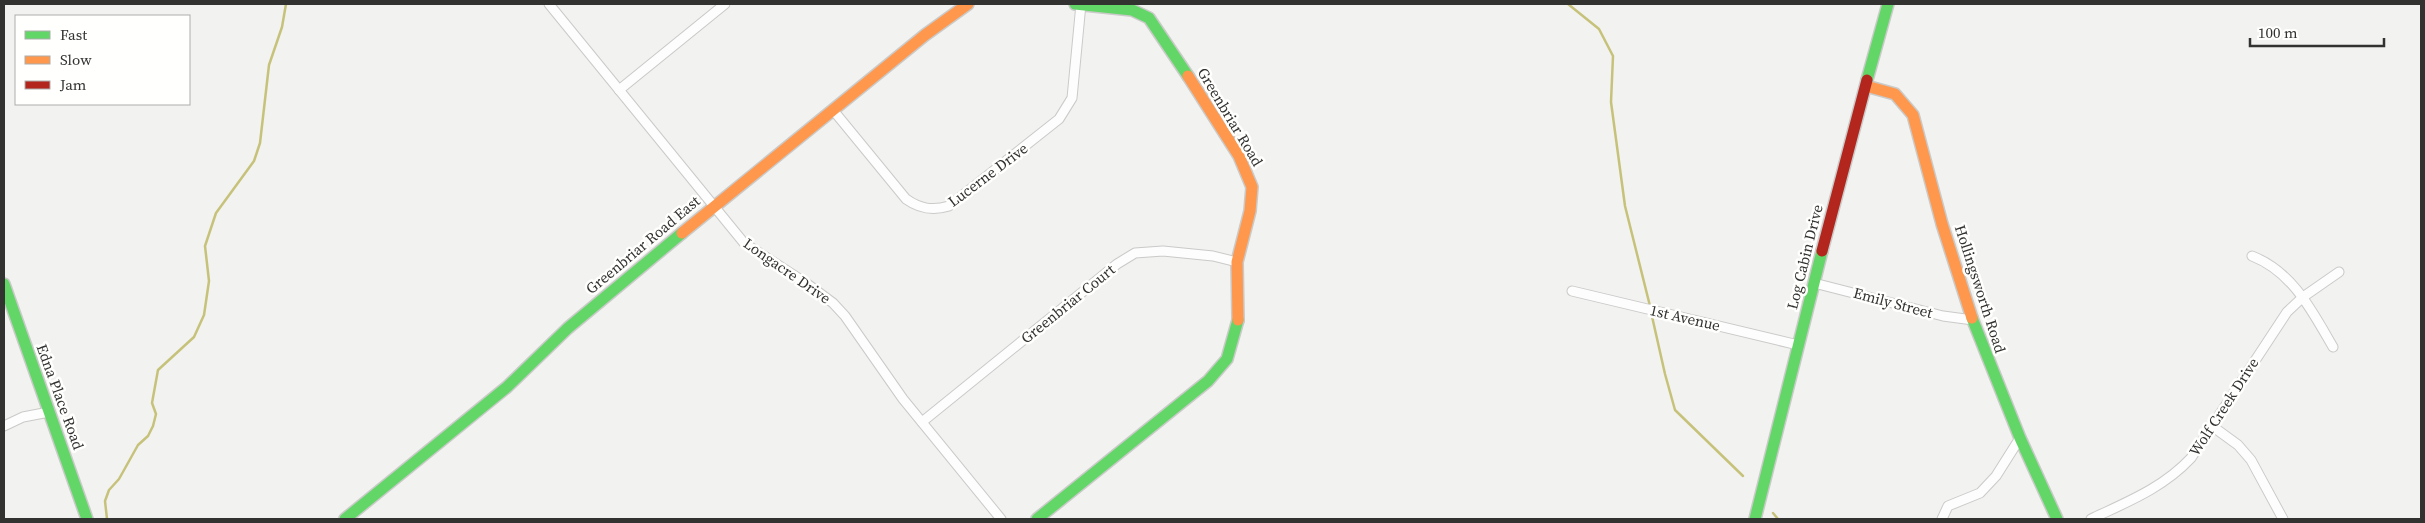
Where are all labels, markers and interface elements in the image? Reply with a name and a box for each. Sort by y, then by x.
legend [15,15,190,105]
scale bar [2250,15,2384,47]
text: 100 m [2258,22,2298,43]
text: Fast [60,24,87,45]
text: Slow [60,49,92,70]
street label: Greenbriar Road [1193,63,1268,170]
text: Jam [59,74,87,95]
street label: Lucerne Drive [943,137,1032,212]
street label: Greenbriar Road East [581,190,704,299]
street label: Log Cabin Drive [1781,202,1828,312]
street label: Hollingsworth Road [1950,222,2011,356]
street label: Longacre Drive [739,233,835,309]
street label: Greenbriar Court [1016,259,1119,348]
street label: Emily Street [1851,282,1935,323]
street label: 1st Avenue [1648,299,1723,336]
street label: Edna Place Road [32,341,89,453]
street label: Wolf Creek Drive [2184,353,2263,460]

